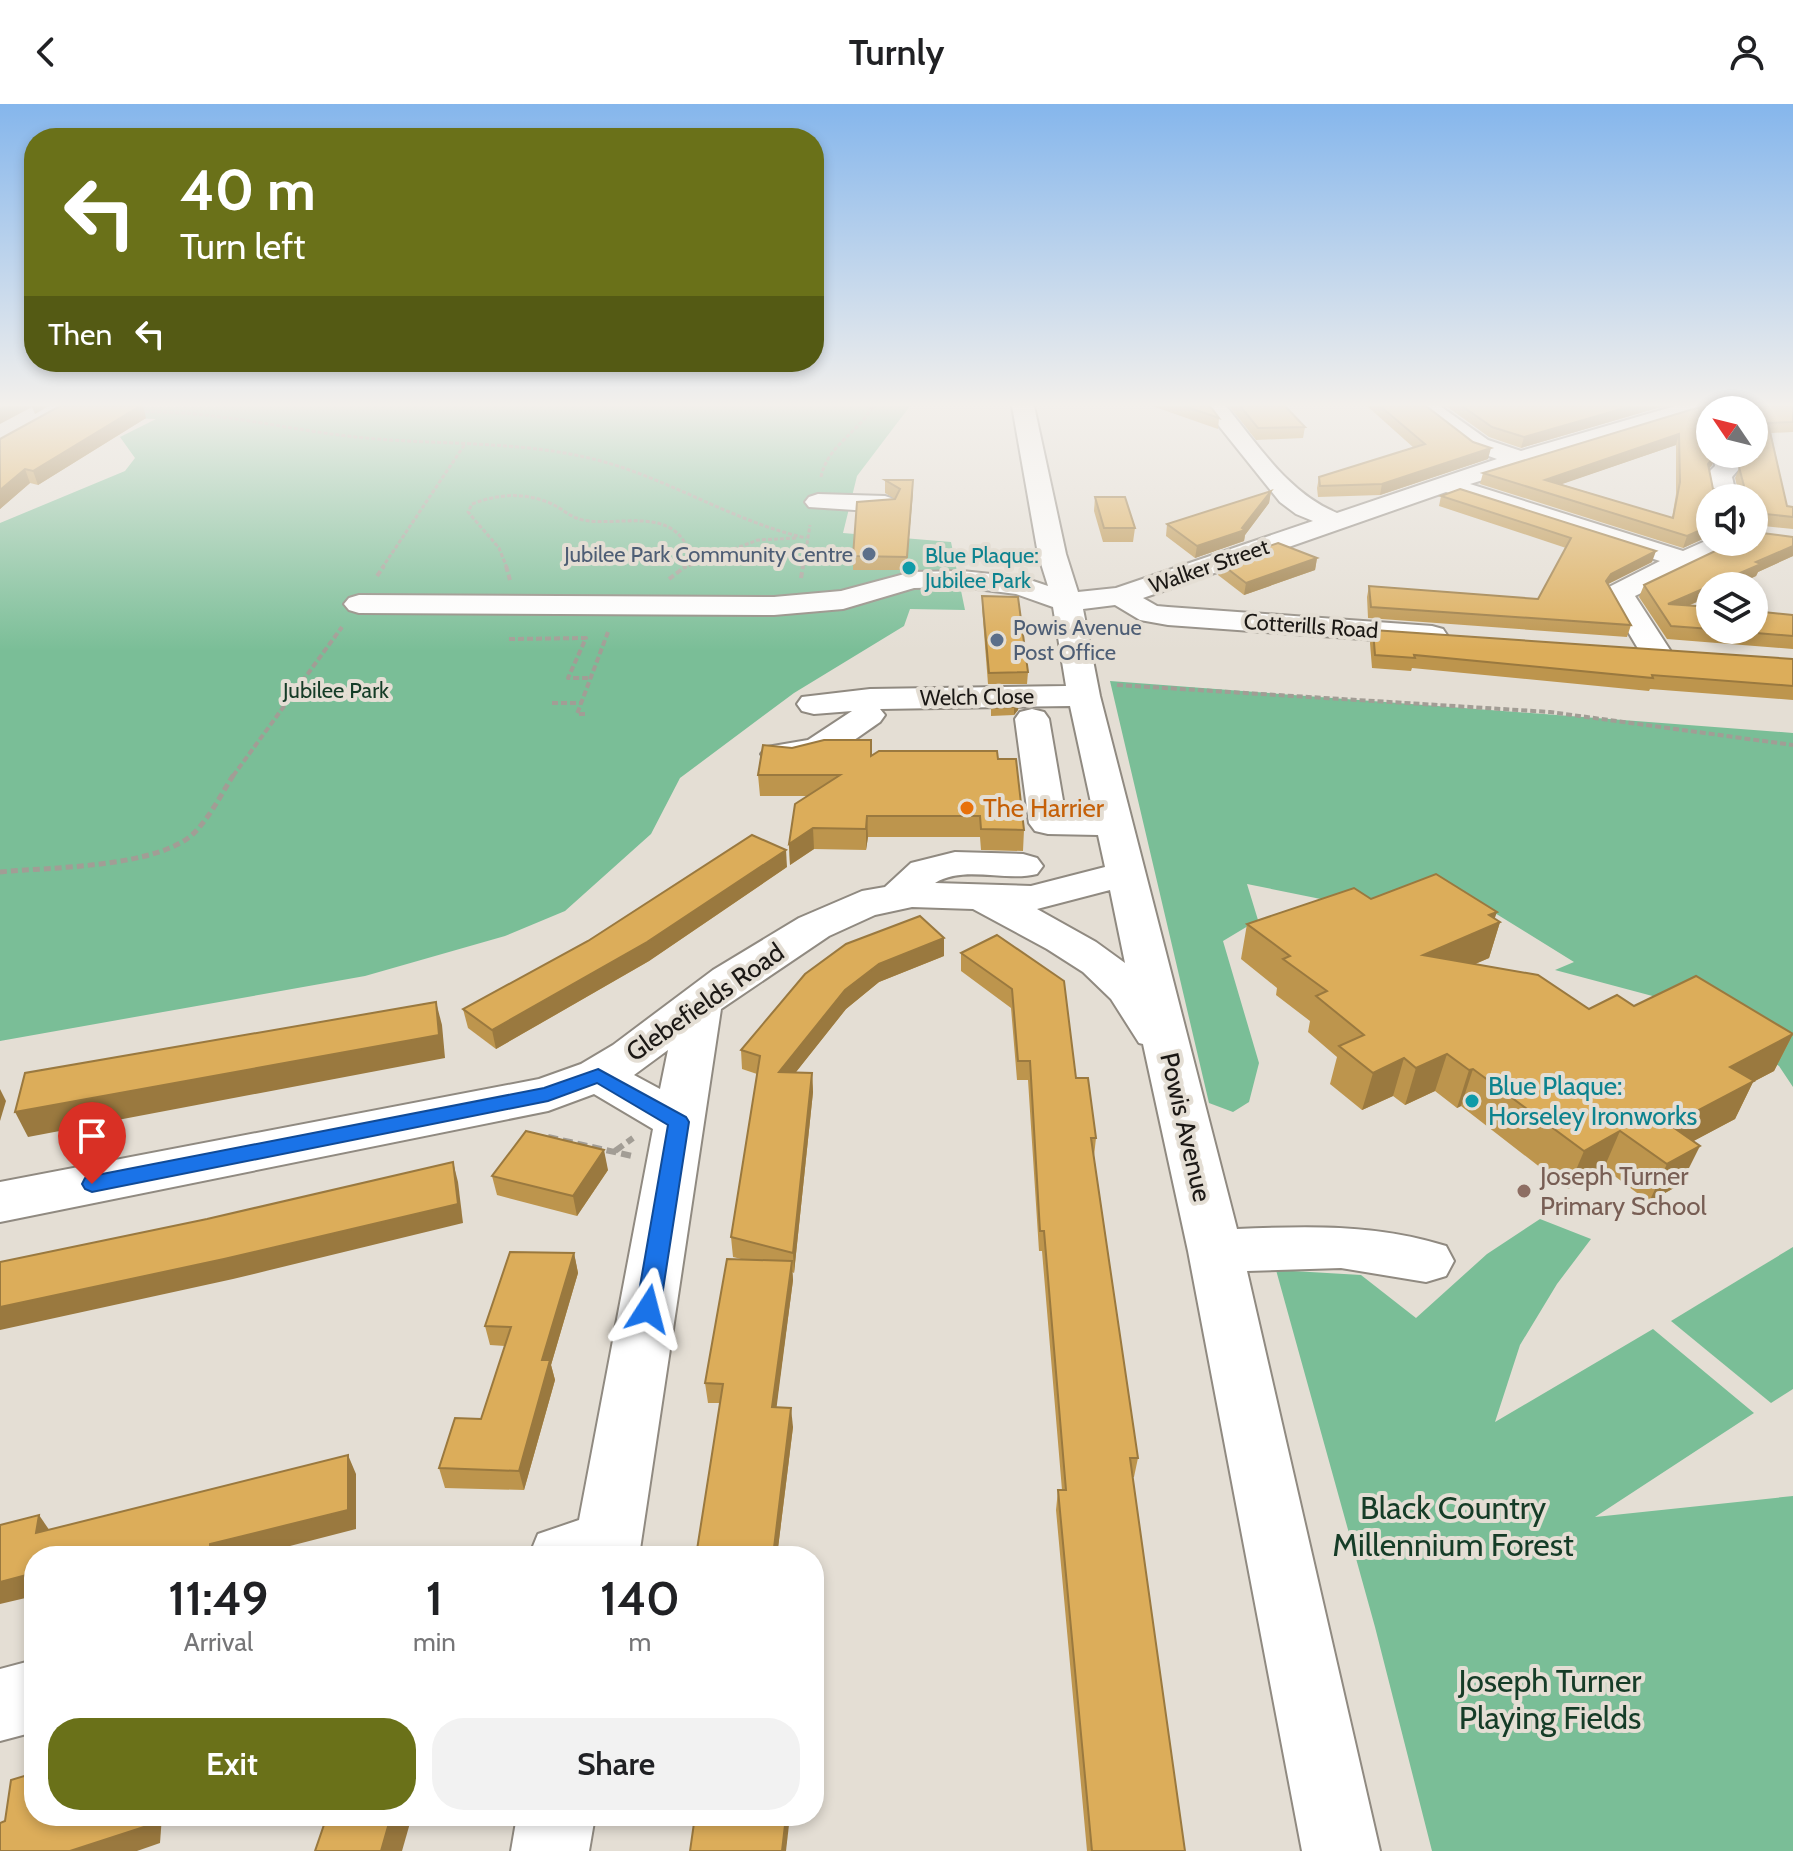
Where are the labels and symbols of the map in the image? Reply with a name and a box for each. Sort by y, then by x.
north arrow [1696,396,1768,468]
street label: Walker Street [1146,533,1273,599]
place label: Jubilee Park Community Centre [563,541,853,568]
place label: Blue Plaque: Jubilee Park [924,542,1039,594]
marker: Jubilee Park Community Centre [860,545,878,563]
marker: Blue Plaque: Jubilee Park [900,559,918,577]
street label: Cotterills Road [1243,608,1379,644]
place label: Powis Avenue Post Office [1013,614,1142,666]
marker: Powis Avenue Post Office [988,631,1006,649]
park label: Jubilee Park [282,677,389,704]
street label: Welch Close [920,683,1034,711]
place label: The Harrier [983,792,1105,824]
marker: The Harrier [958,799,976,817]
street label: Glebefields Road [620,936,790,1068]
street label: Powis Avenue [1153,1049,1219,1205]
place label: Blue Plaque: Horseley Ironworks [1488,1070,1698,1132]
marker: Blue Plaque: Horseley Ironworks [1463,1092,1481,1110]
pin [58,1102,126,1184]
place label: Joseph Turner Primary School [1539,1160,1707,1222]
marker: Joseph Turner Primary School [1515,1182,1533,1200]
position arrow [606,1267,690,1351]
park label: Black Country Millennium Forest [1332,1488,1574,1564]
park label: Joseph Turner Playing Fields [1458,1661,1642,1737]

